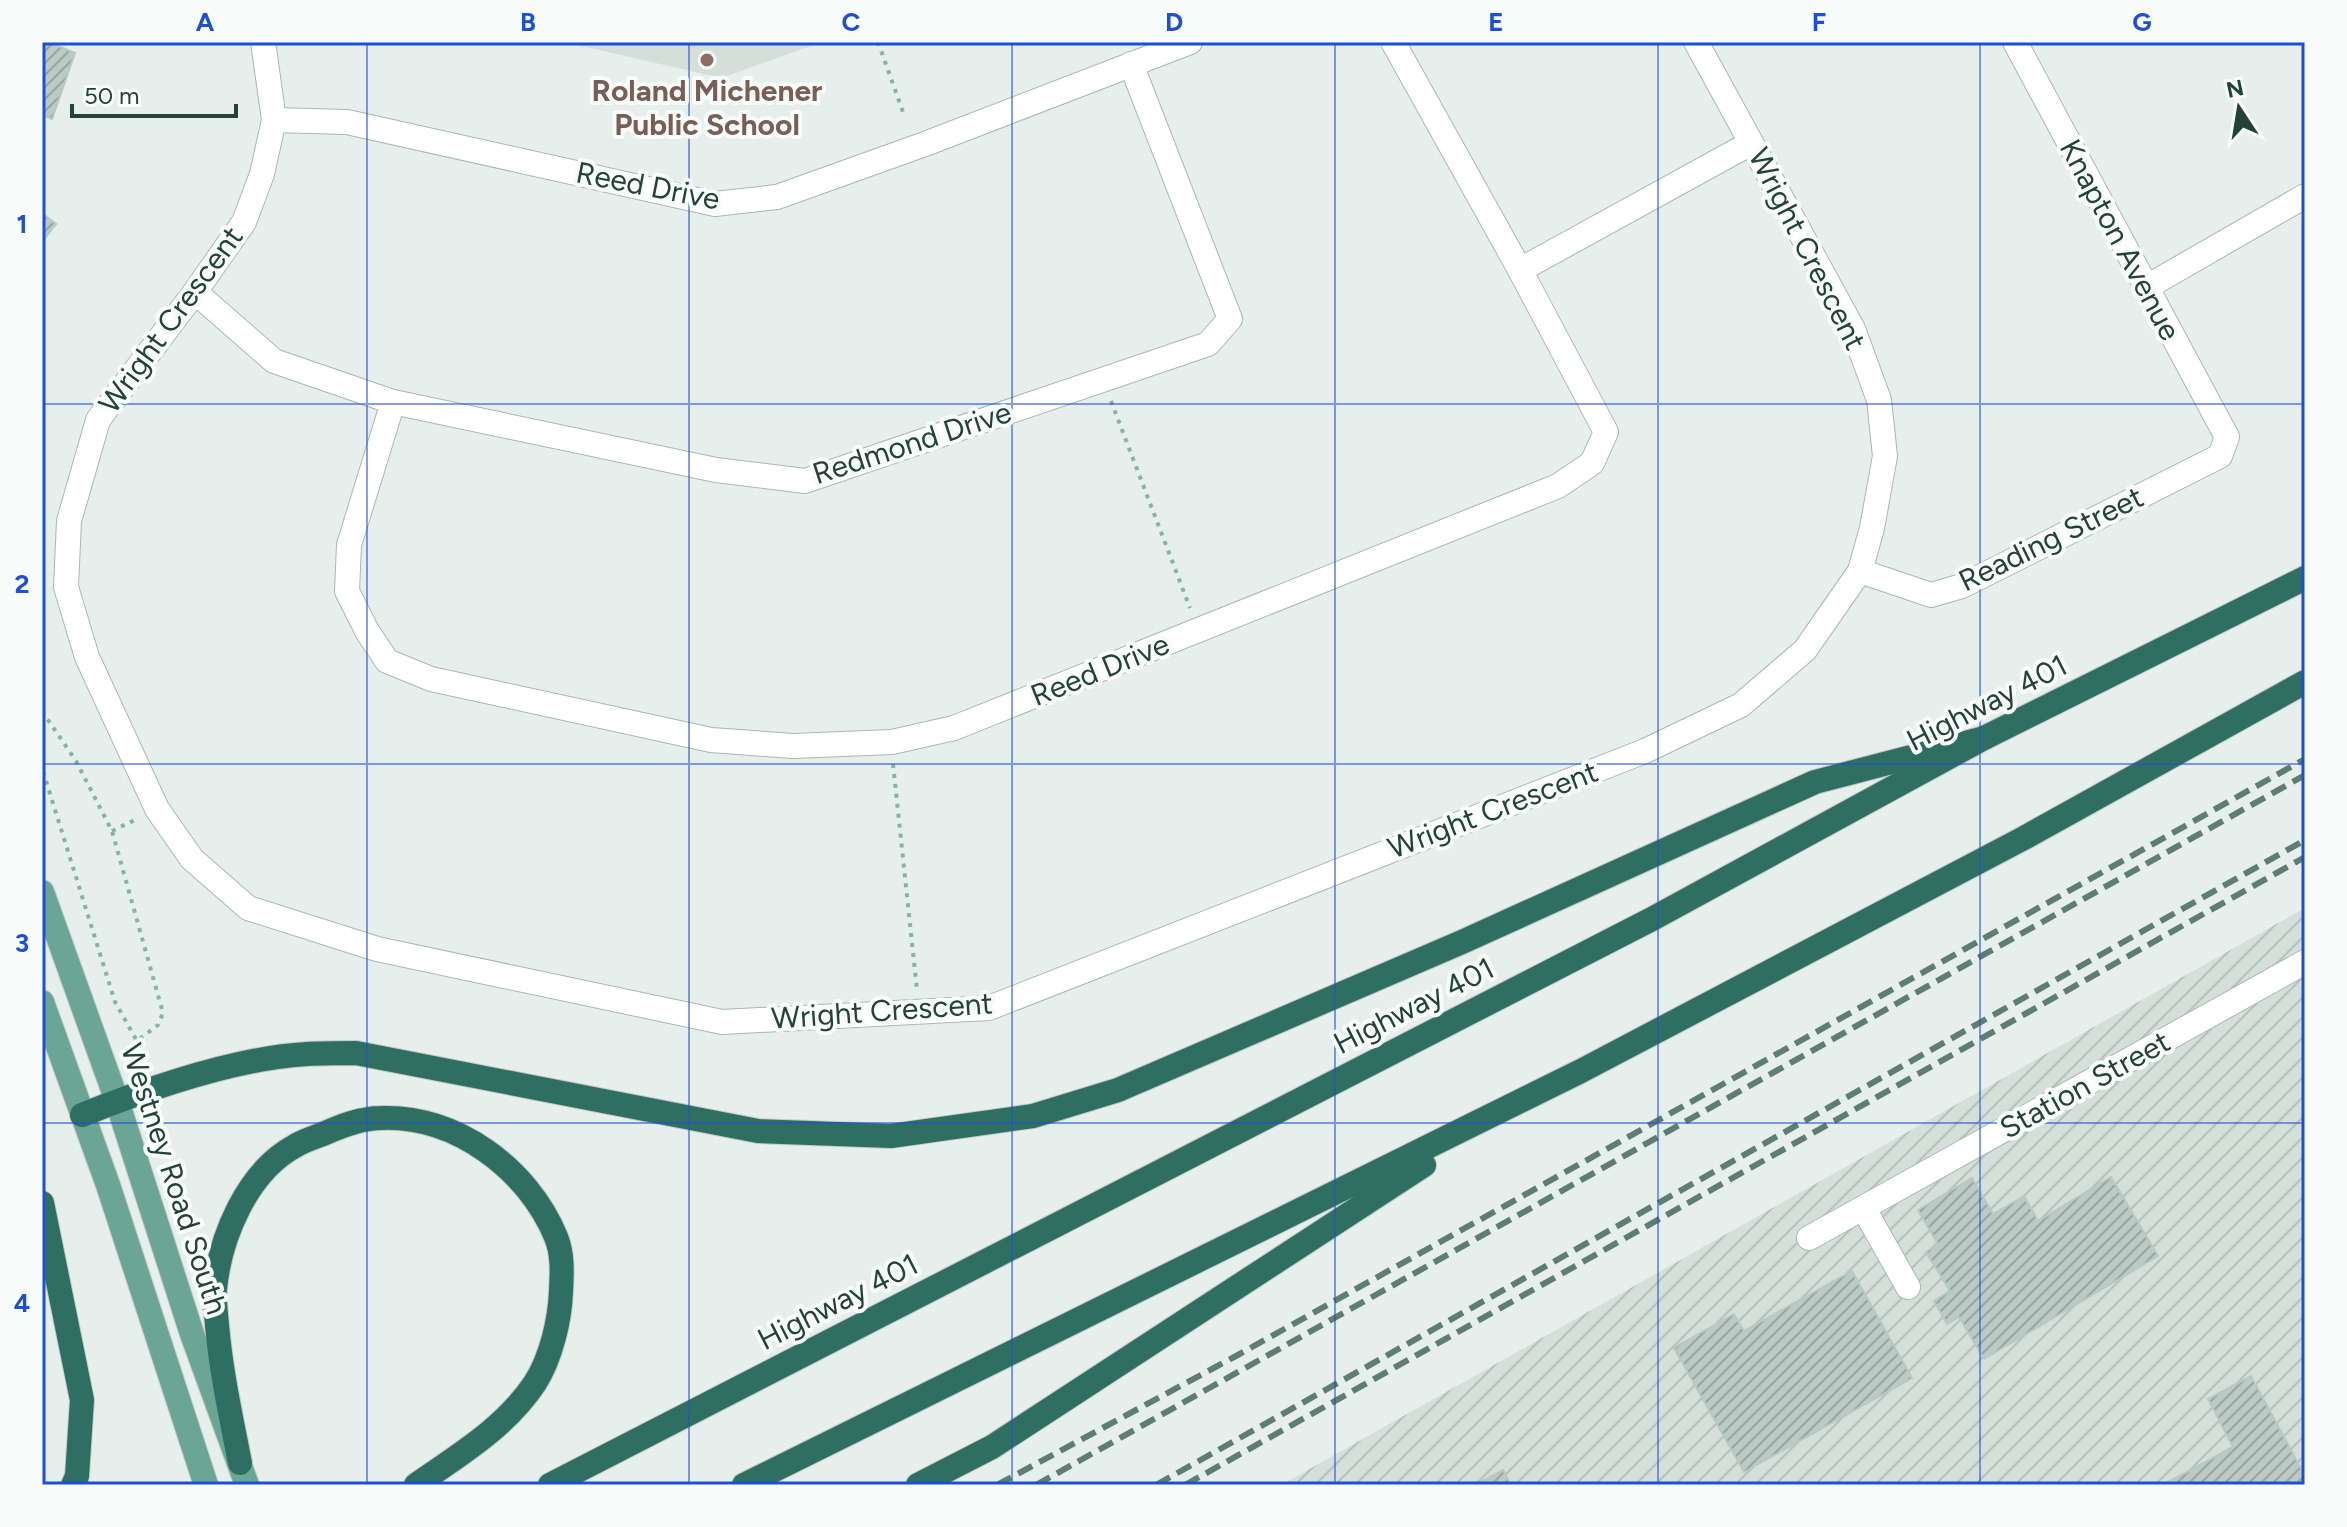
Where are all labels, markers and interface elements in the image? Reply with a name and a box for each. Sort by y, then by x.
text: A [196,6,215,38]
text: B [520,6,536,38]
text: C [842,6,861,38]
text: D [1165,6,1183,38]
text: E [1488,6,1504,38]
text: F [1812,6,1826,38]
text: G [2132,6,2152,38]
marker: Roland Michener Public School [698,51,716,69]
scale bar [72,68,236,118]
north arrow [2199,68,2279,148]
place label: Roland Michener Public School [592,72,822,143]
text: N [2224,74,2246,104]
text: 50 m [84,81,140,110]
street label: Knapton Avenue [2052,133,2189,347]
street label: Wright Crescent [1741,142,1874,356]
street label: Reed Drive [573,153,723,218]
text: 1 [17,208,27,240]
street label: Wright Crescent [90,219,251,420]
street label: Redmond Drive [808,393,1016,492]
street label: Reading Street [1952,478,2149,599]
text: 2 [14,568,30,600]
street label: Reed Drive [1025,625,1174,714]
street label: Highway 401 [1900,646,2073,759]
street label: Wright Crescent [1383,753,1603,867]
text: 3 [15,927,29,959]
street label: Highway 401 [1327,949,1500,1062]
street label: Wright Crescent [770,984,994,1037]
street label: Station Street [1993,1023,2176,1147]
street label: Westney Road South [113,1039,236,1319]
street label: Highway 401 [751,1245,924,1358]
text: 4 [14,1287,30,1319]

